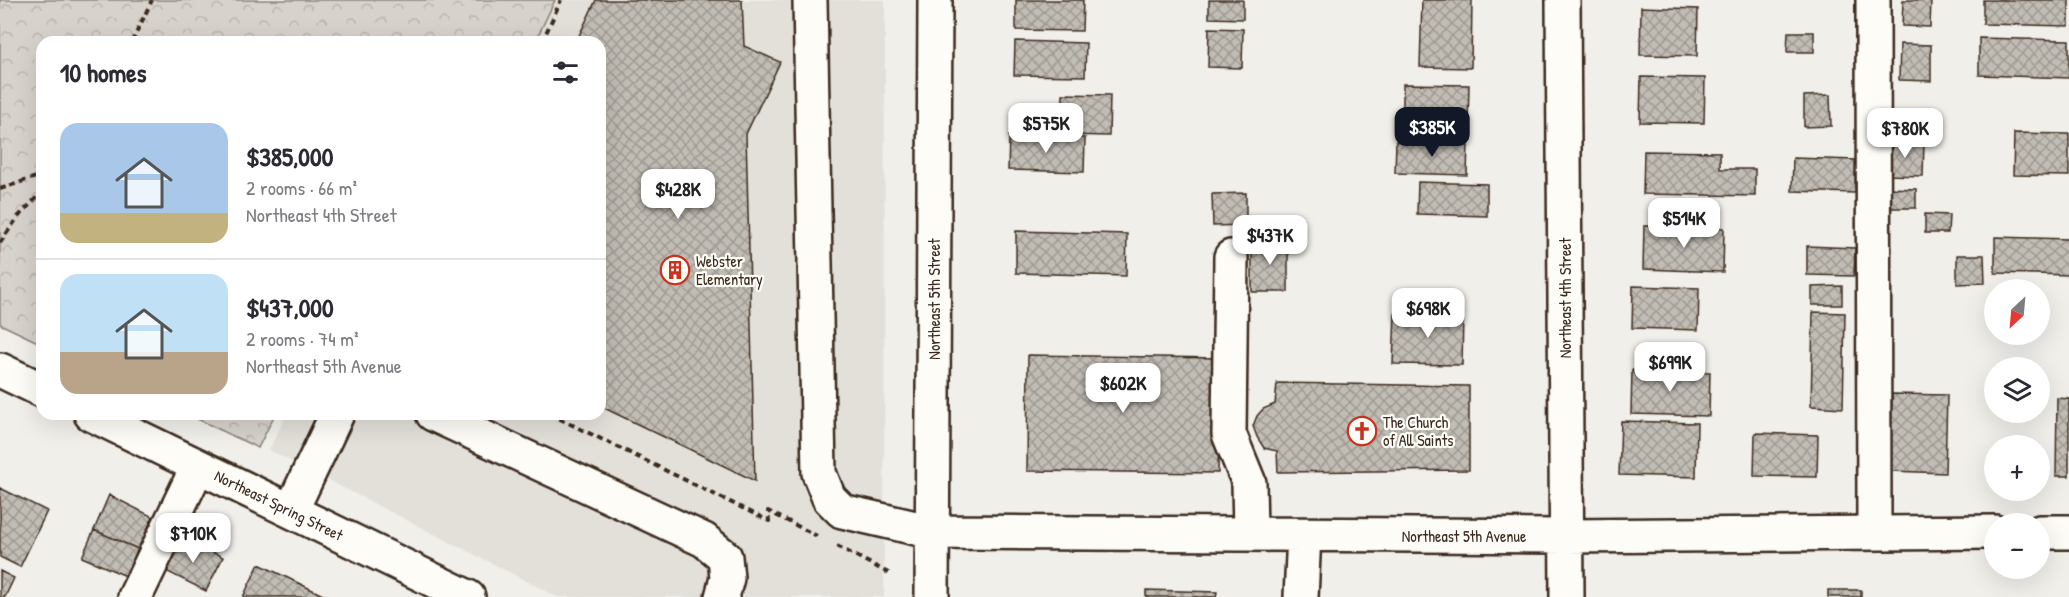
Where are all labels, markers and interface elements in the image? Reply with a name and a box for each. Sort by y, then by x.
text: 10 homes [60,55,147,90]
icon: filters [549,56,582,89]
pin: $575K [1004,103,1088,154]
pin: $385K [1390,107,1474,158]
pin: $780K [1863,108,1947,159]
text: $575K [1022,109,1070,136]
text: $385K [1409,113,1455,140]
text: $780K [1881,114,1929,141]
text: $385,000 [246,139,333,174]
icon: home [108,147,180,219]
pin: $428K [636,169,720,220]
text: 2 rooms · 66 m² [246,174,357,201]
text: $428K [655,175,701,202]
pin: $514K [1642,198,1726,249]
text: Northeast 4th Street [246,201,397,228]
text: $514K [1662,204,1706,231]
pin: $437K [1228,215,1312,266]
text: $437K [1247,221,1293,248]
street label: Northeast 4th Street [1554,237,1576,358]
street label: Northeast 5th Street [923,238,945,360]
place label: Webster Elementary [696,250,763,290]
building icon: Webster Elementary [659,254,691,286]
north arrow [1984,279,2050,345]
map controls [1984,279,2050,579]
pin: $698K [1386,288,1470,339]
text: $437,000 [246,290,334,325]
text: $698K [1406,294,1450,321]
icon: home [108,298,180,370]
text: 2 rooms · 74 m² [246,325,358,352]
pin: $699K [1628,342,1712,393]
text: $699K [1648,348,1692,375]
text: Northeast 5th Avenue [246,352,402,379]
button: layers [1984,357,2050,423]
pin: $602K [1081,363,1165,414]
text: $602K [1100,369,1146,396]
place label: The Church of All Saints [1383,411,1453,451]
church icon: The Church of All Saints [1346,415,1378,447]
button: + [1984,435,2050,501]
street label: Northeast Spring Street [211,464,347,546]
pin: $710K [151,513,235,564]
button: − [1984,513,2050,579]
text: $710K [170,519,216,546]
street label: Northeast 5th Avenue [1402,525,1527,547]

